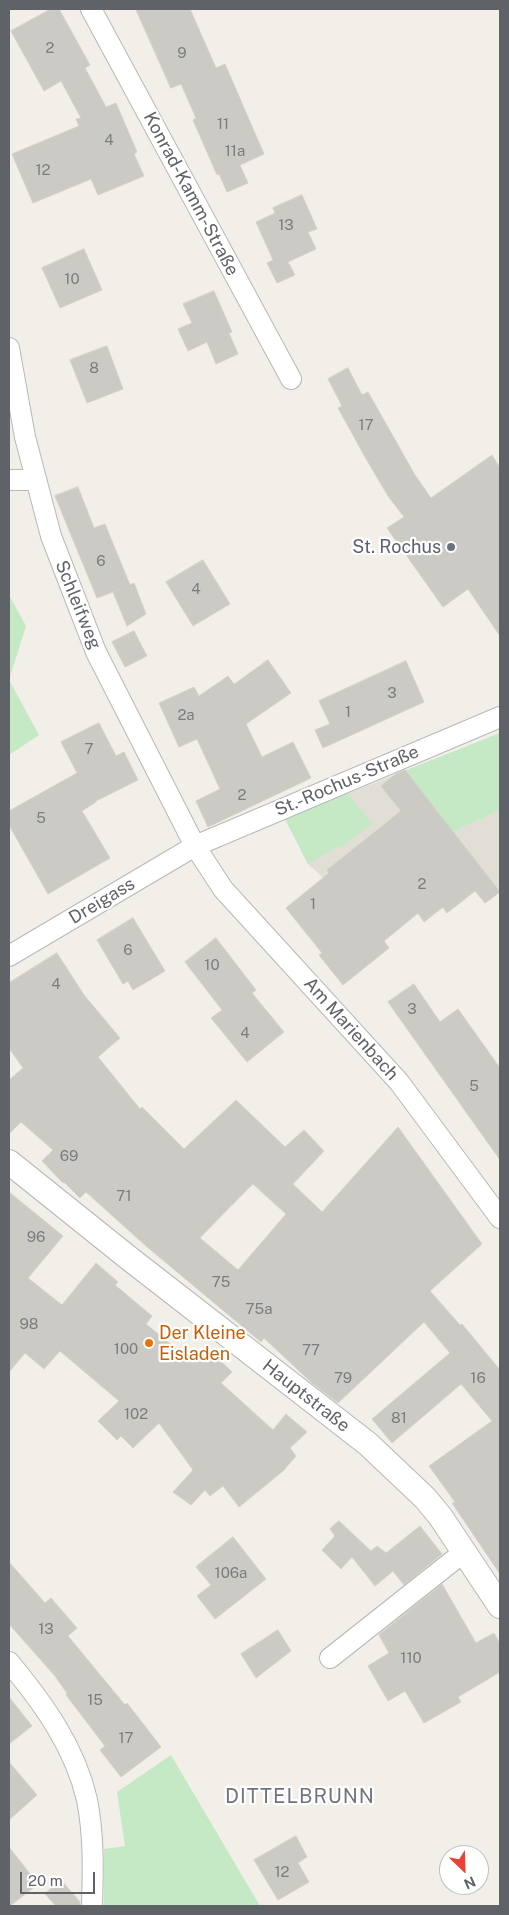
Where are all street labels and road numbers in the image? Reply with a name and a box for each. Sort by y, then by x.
street label: Konrad-Kamm-Straße [139,108,243,280]
street label: Schleifweg [50,557,106,653]
street label: St.-Rochus-Straße [272,741,422,821]
street label: Dreigass [65,873,139,929]
street label: Am Marienbach [299,973,403,1085]
street label: Hauptstraße [258,1355,354,1437]

